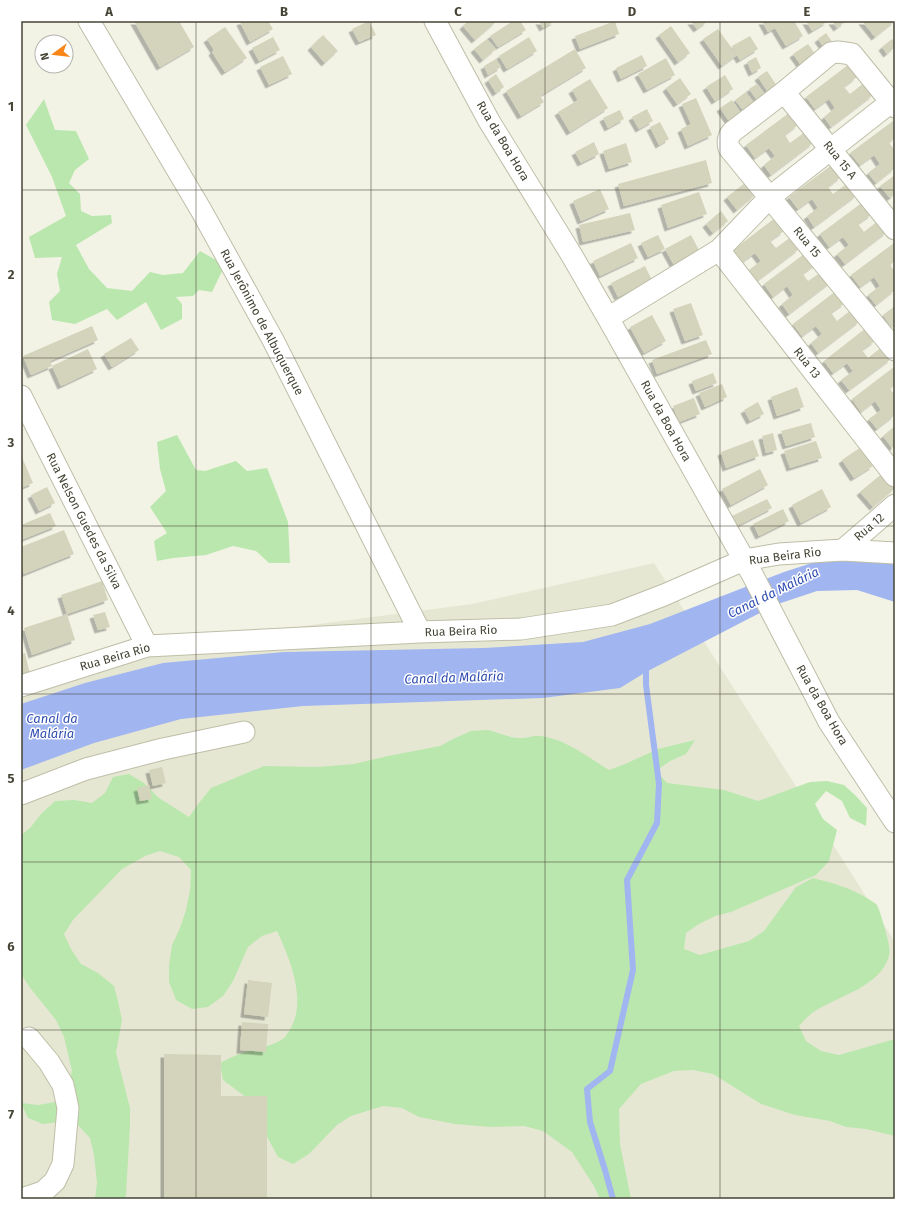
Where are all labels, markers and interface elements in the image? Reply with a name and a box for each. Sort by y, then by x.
text: A [104,4,113,19]
text: B [280,4,288,19]
text: C [454,4,462,19]
text: D [628,4,637,19]
text: E [804,4,811,19]
north arrow [34,34,74,74]
text: N [38,51,52,62]
text: 1 [8,99,14,114]
street label: Rua da Boa Hora [474,99,532,183]
street label: Rua 15 A [820,138,860,182]
street label: Rua 15 [790,224,824,260]
street label: Rua Jerônimo de Albuquerque [217,247,307,397]
text: 2 [8,267,15,282]
street label: Rua 13 [791,345,823,381]
street label: Rua da Boa Hora [638,378,694,464]
text: 3 [7,435,15,450]
street label: Rua Nelson Guedes da Silva [43,451,125,591]
street label: Rua 12 [851,510,887,544]
street label: Rua Beira Rio [748,545,822,567]
water label: Canal da Malária [725,564,821,621]
text: 4 [7,603,15,618]
street label: Rua Beira Rio [424,623,498,639]
street label: Rua Beira Rio [78,640,152,674]
street label: Rua da Boa Hora [793,662,851,748]
water label: Canal da Malária [404,668,504,687]
water label: Canal da Malária [26,711,78,741]
text: 5 [8,771,15,786]
text: 6 [7,939,15,954]
text: 7 [8,1107,14,1122]

